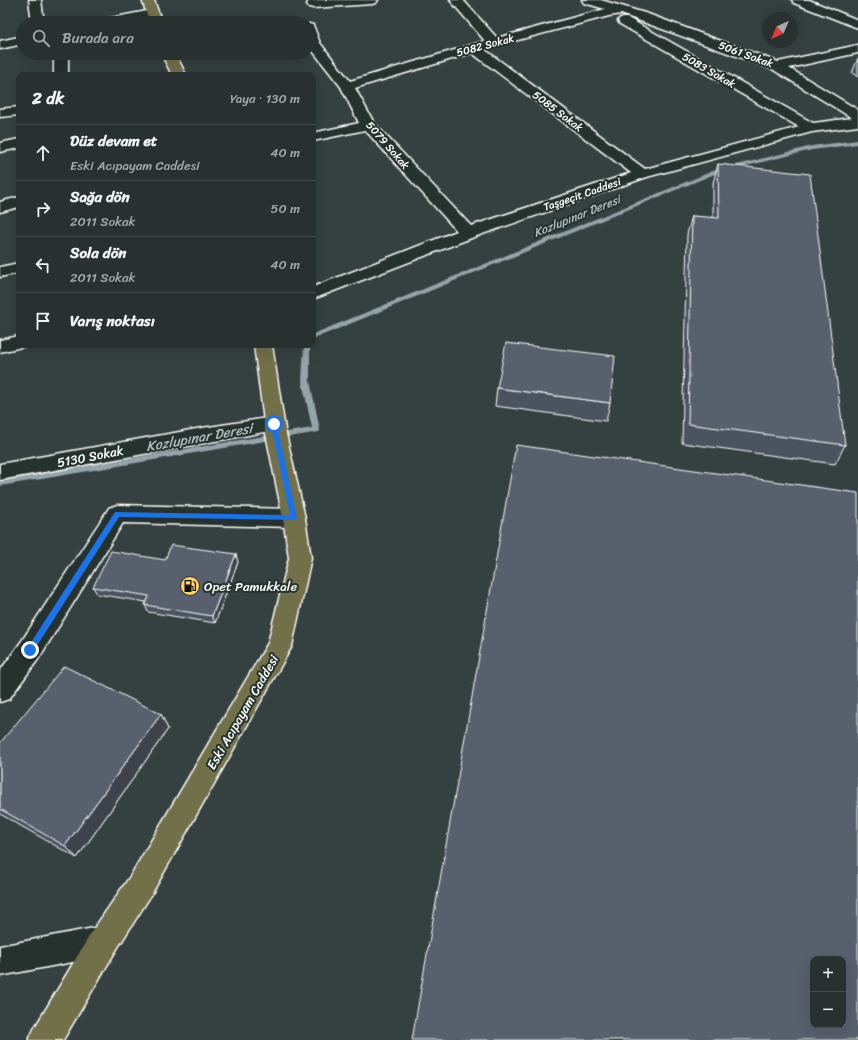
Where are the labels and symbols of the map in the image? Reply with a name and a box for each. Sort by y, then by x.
north arrow [762,12,798,48]
street label: 5082 Sokak [454,29,516,62]
street label: 5061 Sokak [716,36,776,73]
street label: 5083 Sokak [678,47,739,93]
street label: 5085 Sokak [528,86,587,137]
street label: 5079 Sokak [361,117,414,174]
street label: Taşgeçit Caddesi [541,172,624,217]
water label: Kozlupınar Deresi [530,188,626,243]
water label: Kozlupınar Deresi [144,415,257,459]
route start [265,415,283,433]
street label: 5130 Sokak [55,439,125,474]
fuel station icon: Opet Pamukkale [179,575,201,597]
place label: Opet Pamukkale [204,575,297,598]
route end [21,641,39,659]
street label: Eski Acıpayam Caddesi [200,650,285,774]

